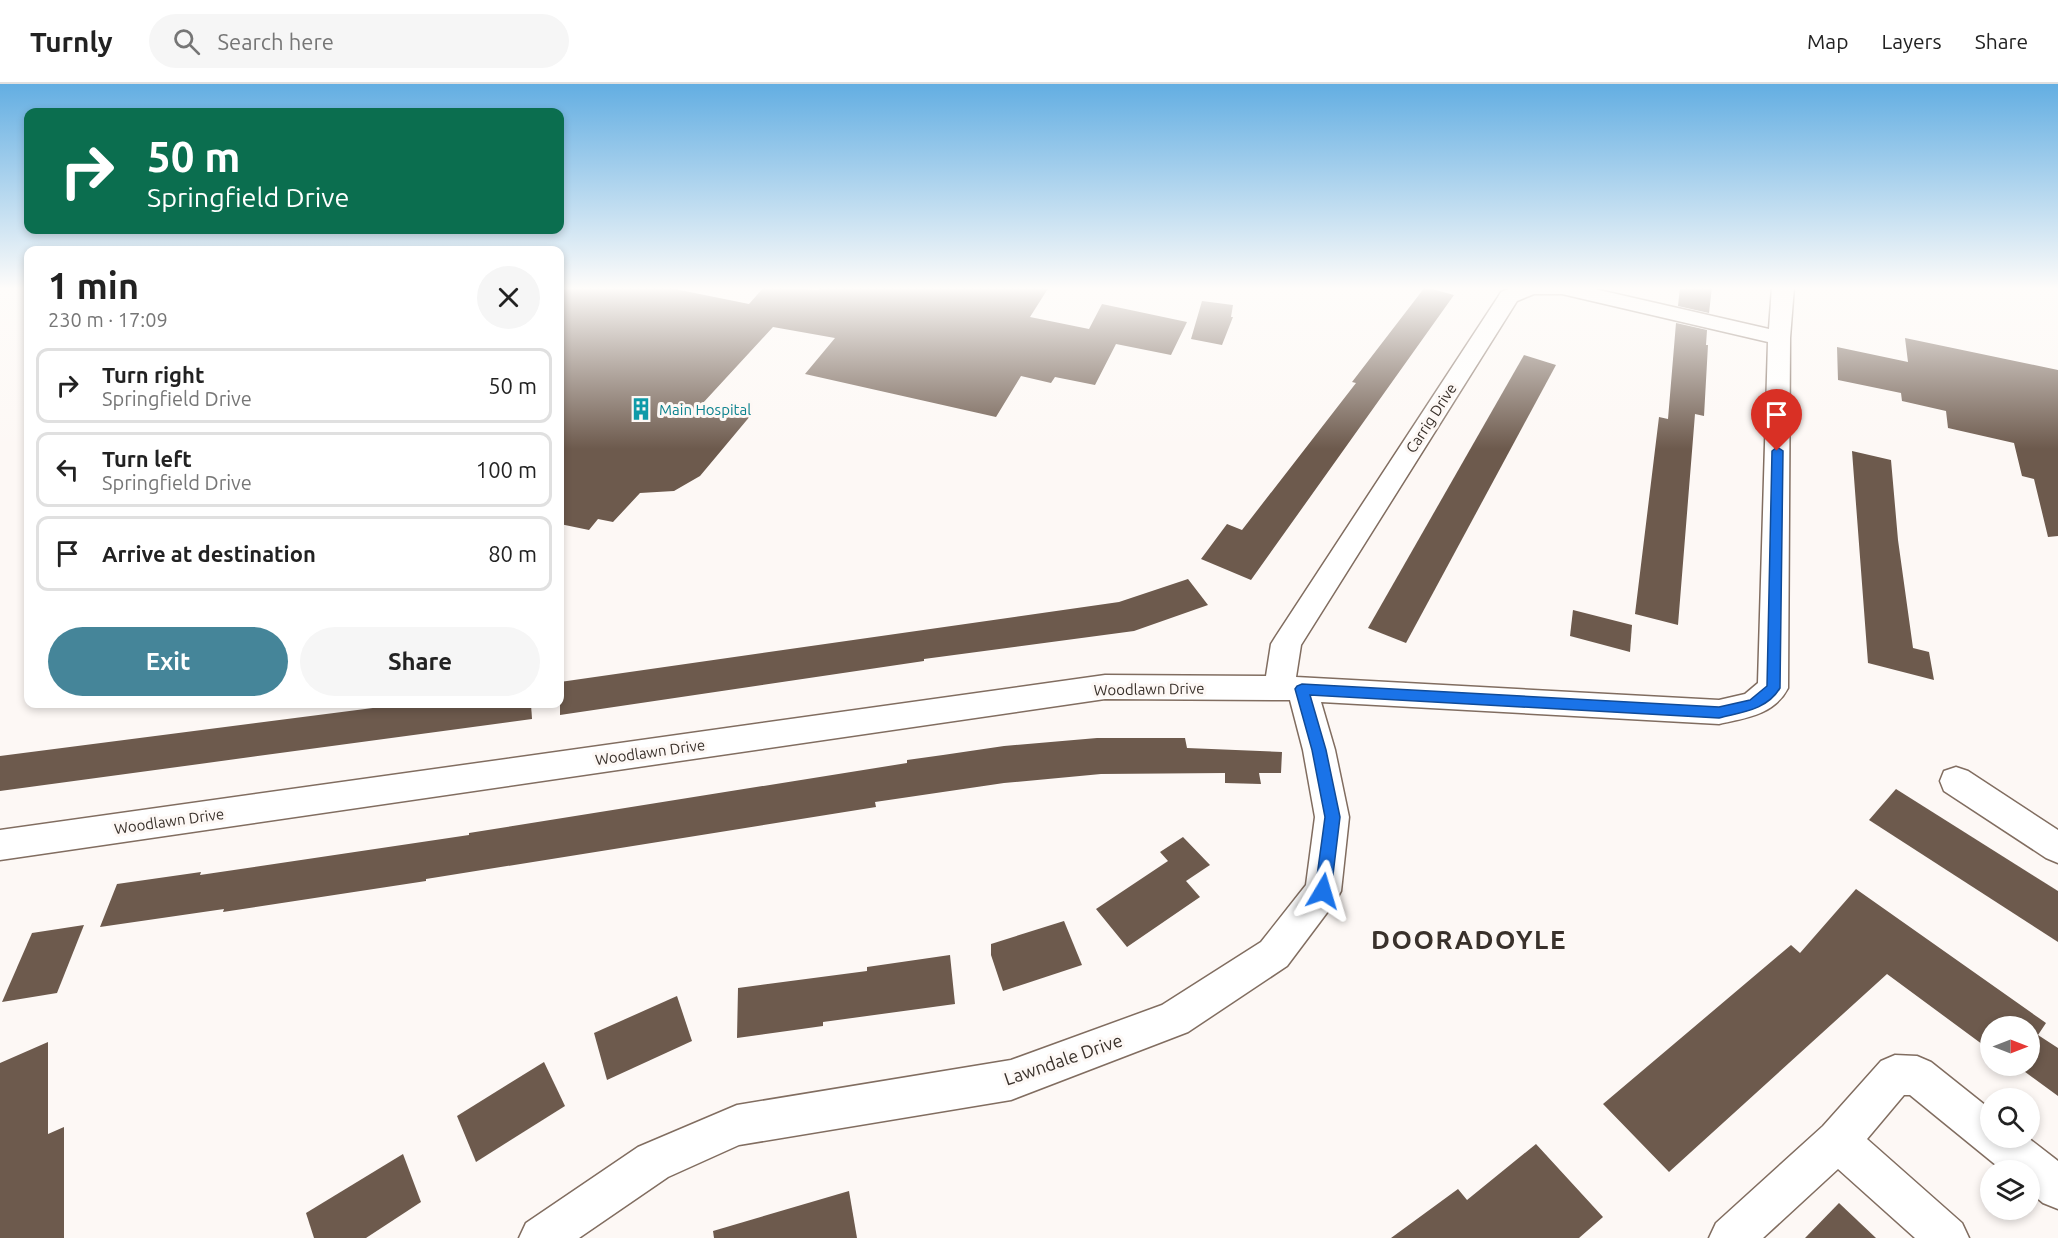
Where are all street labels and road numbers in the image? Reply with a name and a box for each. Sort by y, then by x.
street label: Carrig Drive [1402,380,1460,456]
street label: Woodlawn Drive [1093,680,1205,698]
street label: Woodlawn Drive [594,736,706,768]
street label: Woodlawn Drive [113,805,225,837]
street label: Lawndale Drive [1001,1029,1125,1089]

